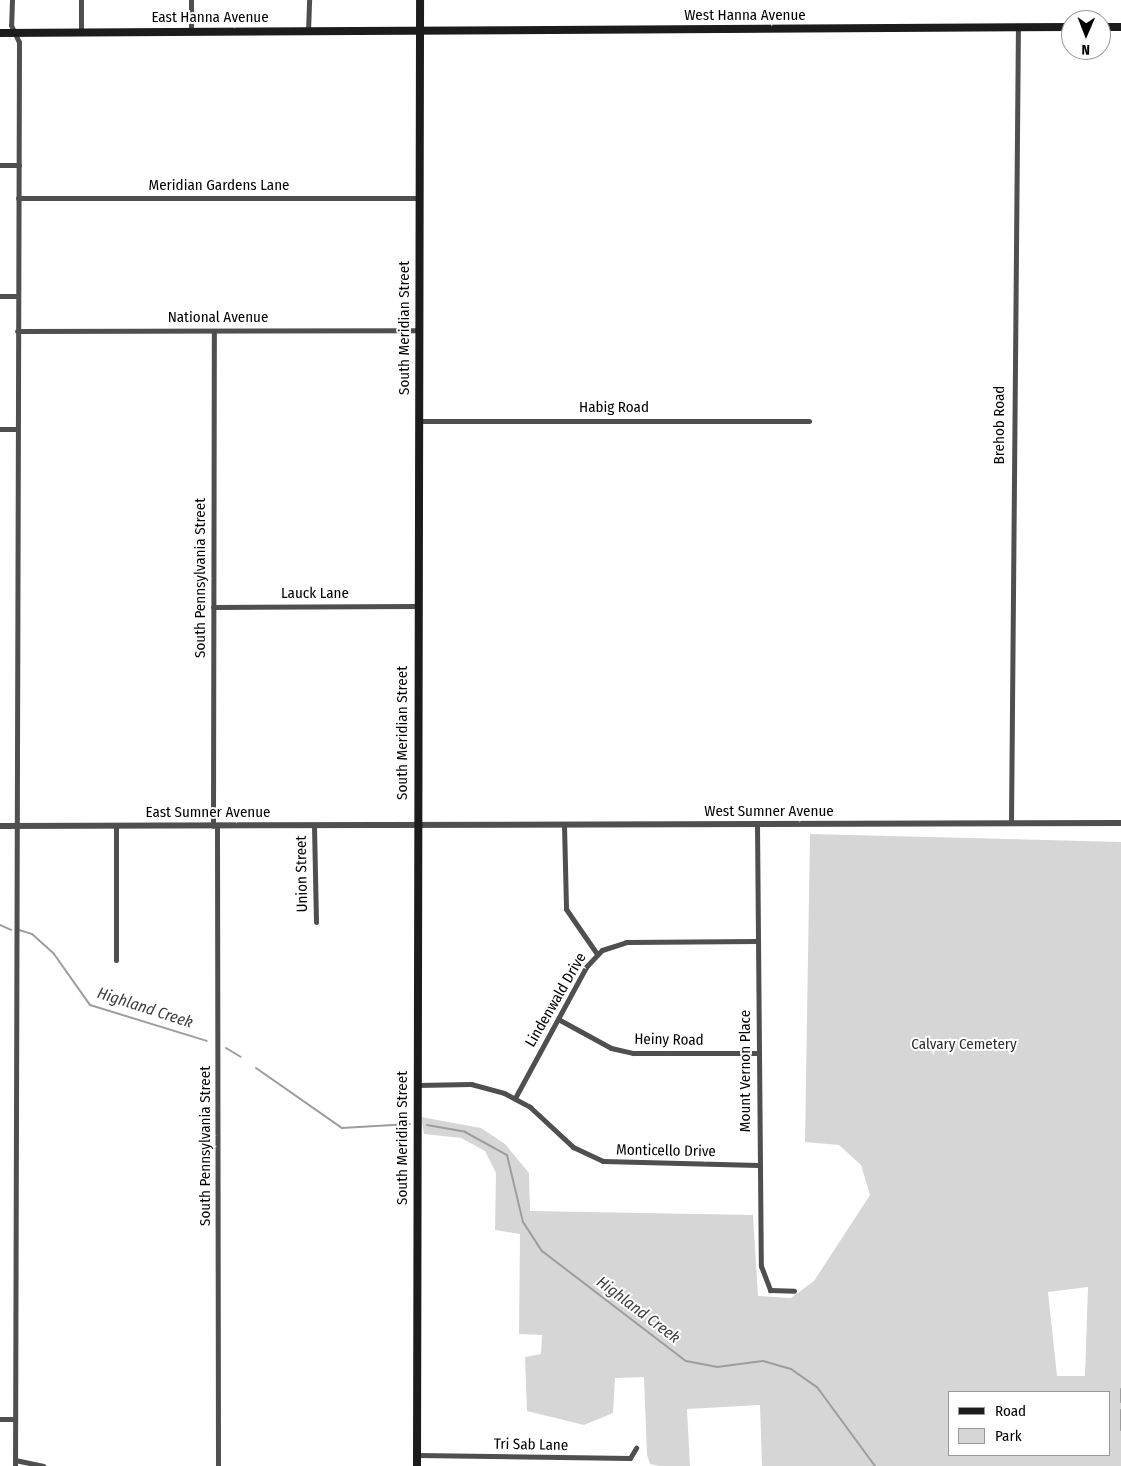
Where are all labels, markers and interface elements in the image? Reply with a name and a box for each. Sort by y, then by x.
street label: West Hanna Avenue [684,7,806,25]
street label: East Hanna Avenue [151,9,269,27]
north arrow [1061,10,1111,60]
text: N [1081,41,1090,58]
street label: Meridian Gardens Lane [149,177,289,195]
street label: South Meridian Street [396,261,414,395]
street label: National Avenue [168,309,268,327]
street label: Brehob Road [991,386,1009,464]
street label: Habig Road [579,399,649,417]
street label: South Pennsylvania Street [192,498,210,658]
street label: Lauck Lane [281,585,349,603]
street label: South Meridian Street [394,666,412,800]
street label: West Sumner Avenue [704,803,834,821]
street label: East Sumner Avenue [146,804,270,822]
street label: Union Street [292,835,312,913]
street label: Lindenwald Drive [522,950,590,1050]
water label: Highland Creek [95,984,195,1032]
street label: Mount Vernon Place [737,1010,755,1132]
street label: Heiny Road [634,1030,704,1050]
park label: Calvary Cemetery [911,1036,1017,1054]
street label: South Pennsylvania Street [197,1066,215,1226]
street label: South Meridian Street [394,1071,412,1205]
street label: Monticello Drive [616,1141,716,1161]
water label: Highland Creek [593,1272,683,1348]
legend [948,1391,1111,1456]
text: Road [995,1402,1026,1420]
text: Park [995,1427,1022,1445]
street label: Tri Sab Lane [494,1435,568,1455]

